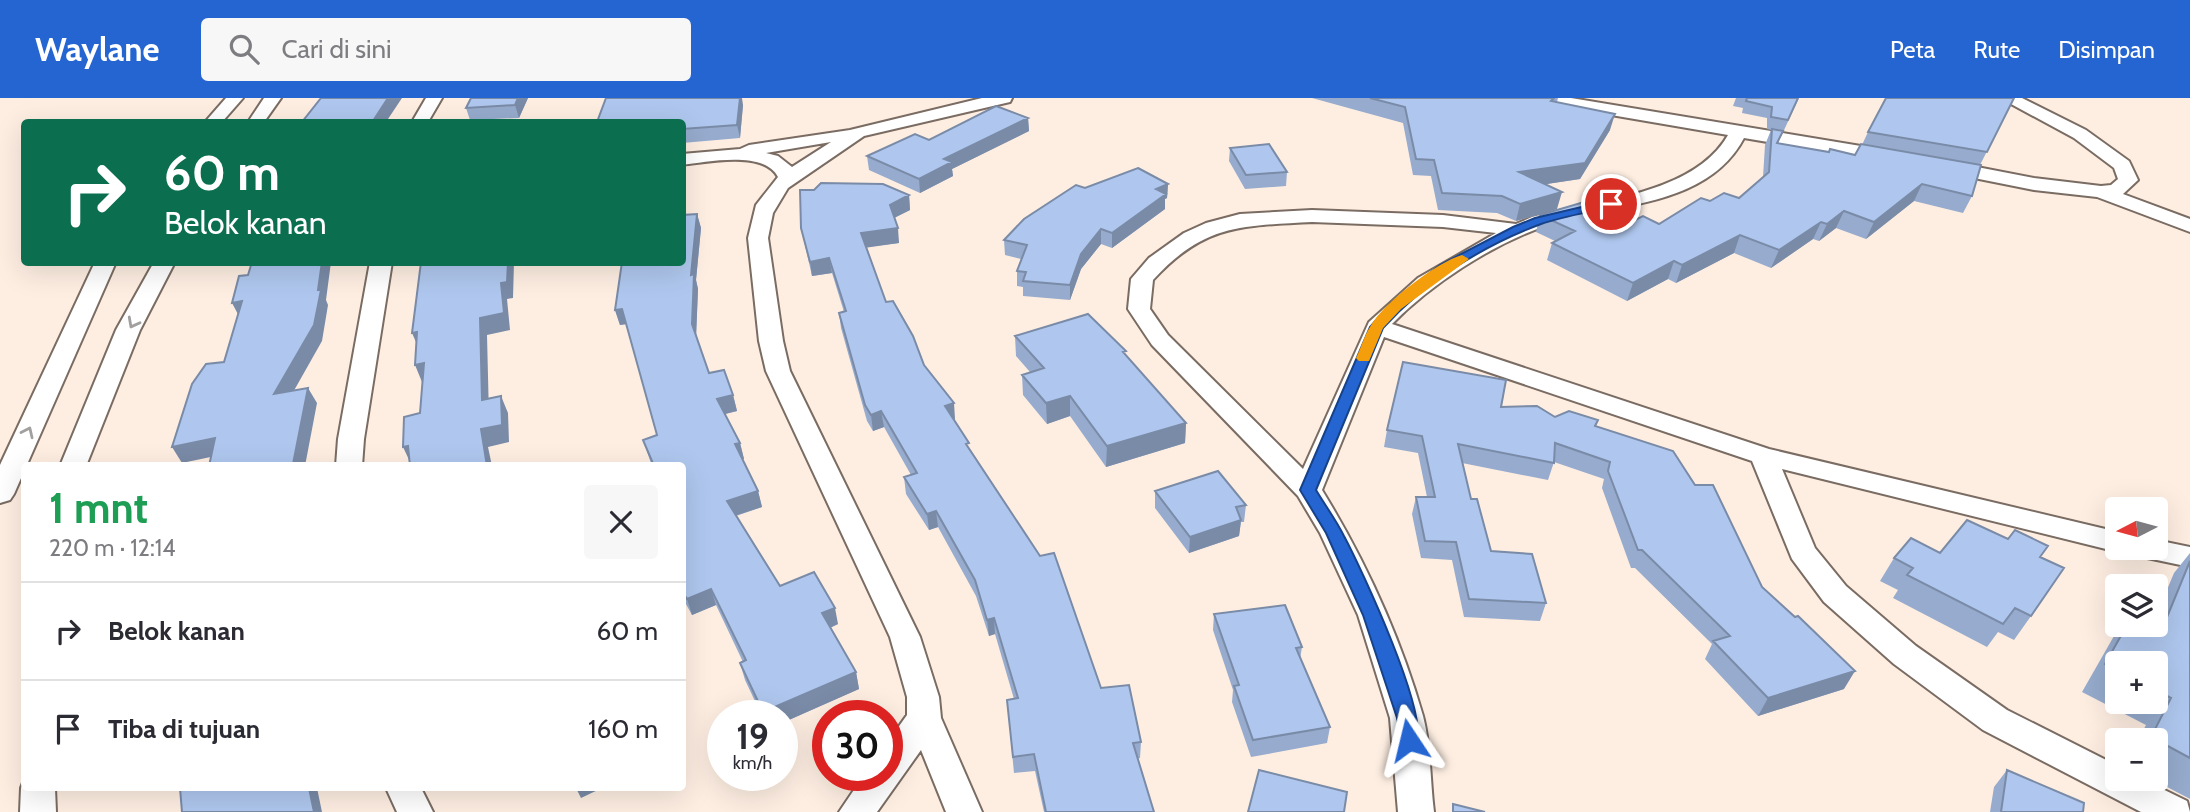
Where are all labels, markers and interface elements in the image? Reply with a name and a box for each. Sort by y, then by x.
search box [201,18,691,81]
text: Waylane [35,29,159,69]
icon: search [225,30,263,68]
text: Cari di sini [281,33,392,65]
text: Peta [1890,35,1935,64]
text: Rute [1973,35,2020,64]
text: Disimpan [2058,35,2155,64]
text: 60 m [164,143,280,202]
icon: right [49,147,140,238]
pin [1581,174,1641,234]
icon: arrive [1592,185,1630,223]
text: Belok kanan [164,203,327,242]
one-way arrow [128,315,141,328]
one-way arrow [20,427,34,439]
text: 1 mnt [49,482,148,534]
button: close [584,485,658,559]
north arrow [2105,497,2168,560]
map controls [2105,497,2168,791]
text: 220 m · 12:14 [49,534,175,562]
button: layers [2105,574,2168,637]
icon: right [49,612,87,650]
text: Belok kanan [108,615,245,647]
text: 60 m [596,615,658,647]
button: + [2105,651,2168,714]
speed limit sign: 30 [812,700,903,791]
position arrow [1372,703,1446,777]
icon: arrive [49,710,87,748]
text: Tiba di tujuan [108,713,260,745]
text: 160 m [588,713,658,745]
text: 19 [736,715,769,758]
button: − [2105,728,2168,791]
text: km/h [733,752,772,774]

